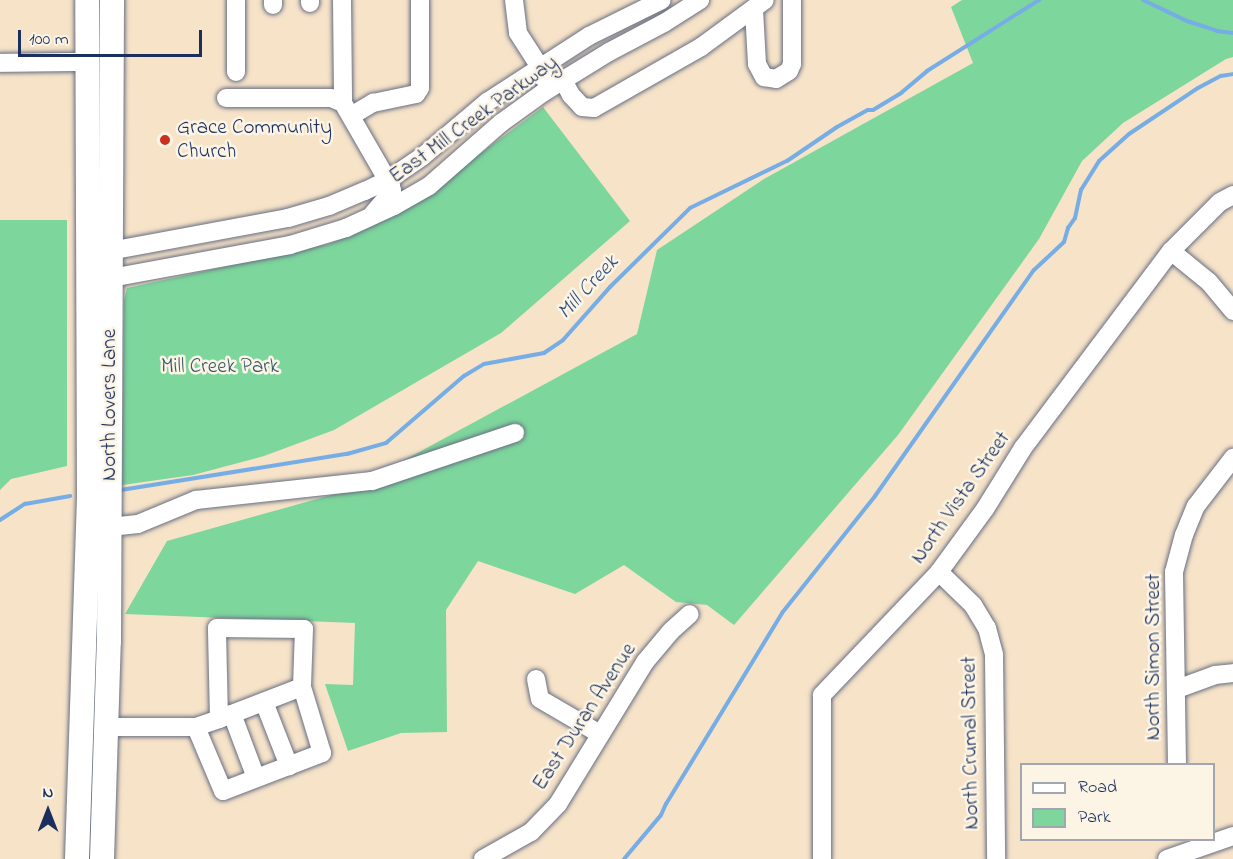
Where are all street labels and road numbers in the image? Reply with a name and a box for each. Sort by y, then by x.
street label: East Mill Creek Parkway [385,50,563,190]
street label: North Lovers Lane [97,329,123,481]
street label: North Vista Street [906,427,1016,569]
street label: North Simon Street [1141,574,1167,740]
street label: East Duran Avenue [528,639,642,795]
street label: North Crumal Street [957,656,985,830]

